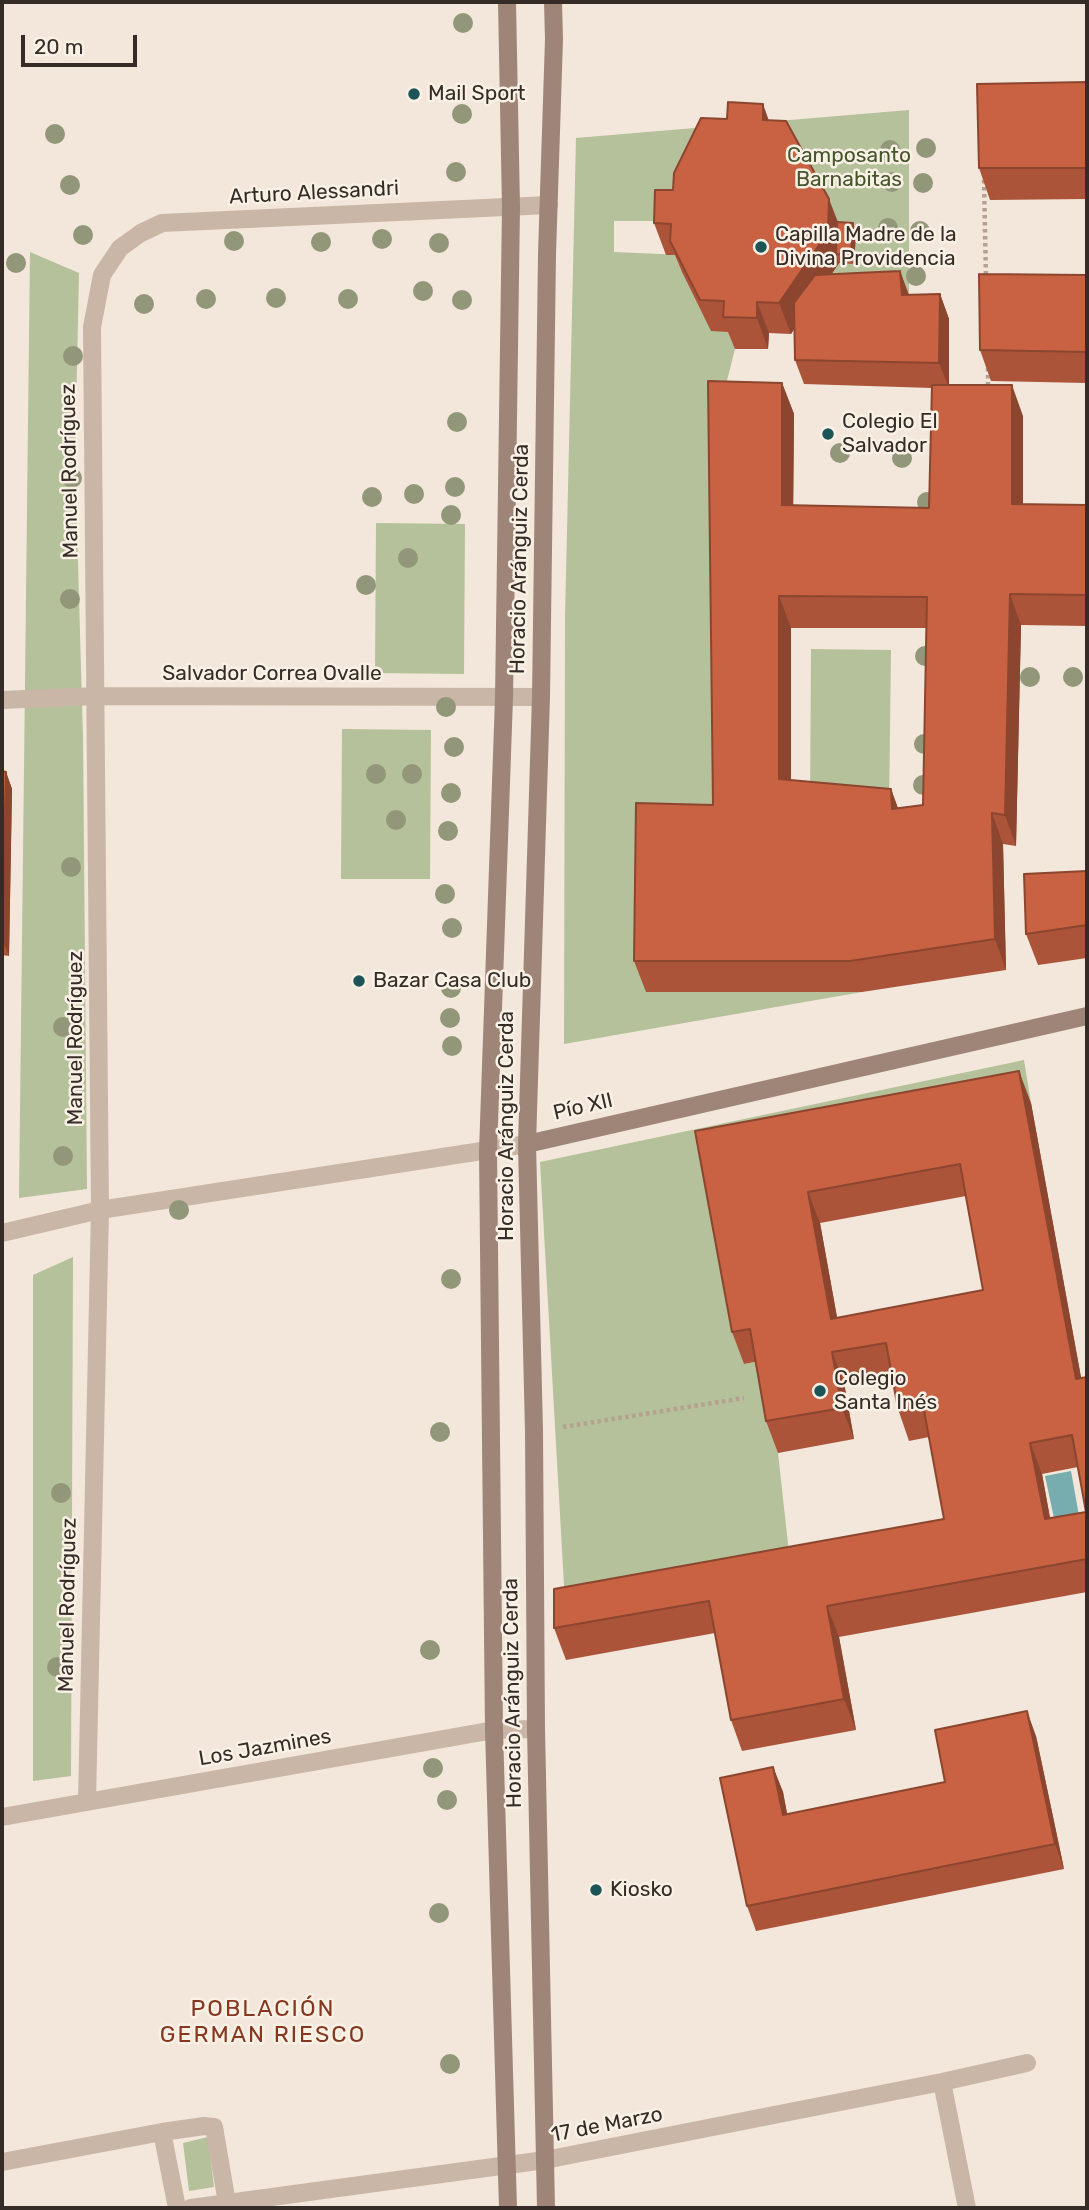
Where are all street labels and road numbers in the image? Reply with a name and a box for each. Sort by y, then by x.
street label: Arturo Alessandri [228,176,400,210]
street label: Manuel Rodríguez [56,384,84,558]
street label: Horacio Aránguiz Cerda [505,444,535,674]
street label: Salvador Correa Ovalle [162,661,382,687]
street label: Manuel Rodríguez [63,951,89,1125]
street label: Horacio Aránguiz Cerda [494,1011,520,1241]
street label: Pío XII [551,1088,615,1126]
street label: Manuel Rodríguez [54,1518,82,1692]
street label: Horacio Aránguiz Cerda [498,1578,528,1808]
street label: Los Jazmines [197,1724,333,1772]
street label: 17 de Marzo [549,2102,665,2148]

